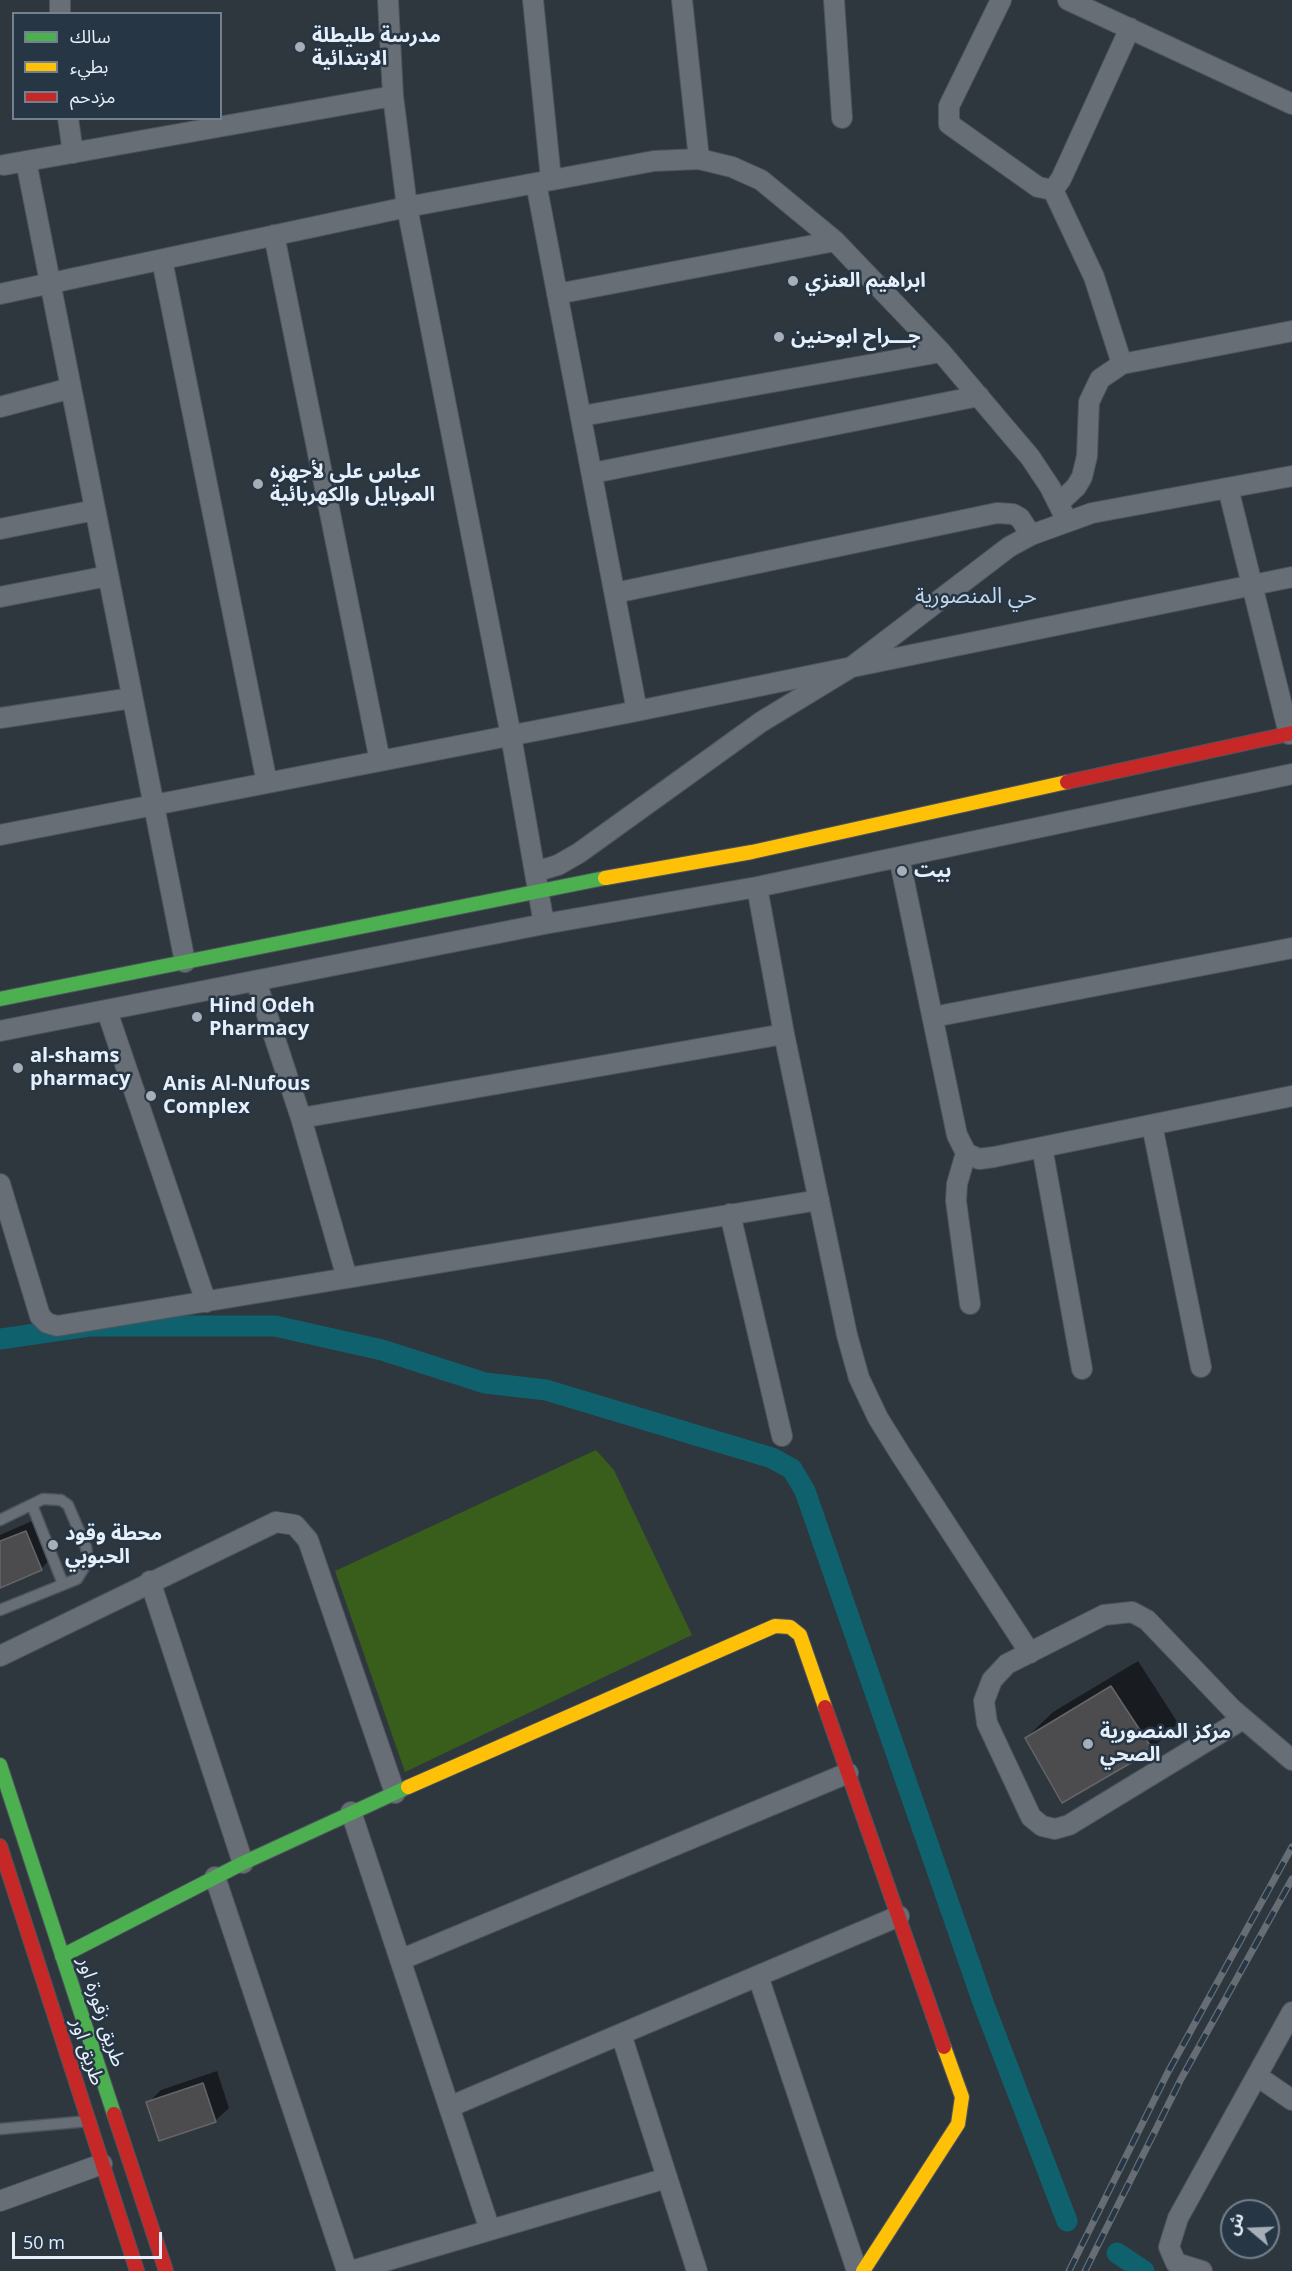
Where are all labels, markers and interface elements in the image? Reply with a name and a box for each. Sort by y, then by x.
legend [12,12,222,120]
text: سالك [70,24,111,48]
place label: مدرسة طليطلة الابتدائية [312,24,441,71]
marker: مدرسة طليطلة الابتدائية [293,40,307,54]
text: بطيء [70,54,108,78]
text: مزدحم [70,84,115,108]
place label: ابراهيم العنزي [805,269,926,293]
marker: ابراهيم العنزي [786,274,800,288]
place label: جـــراح ابوحنين [791,325,921,349]
marker: جـــراح ابوحنين [772,330,786,344]
place label: عباس علي لأجهزه الموبايل والكهربائية [270,460,435,507]
marker: عباس علي لأجهزه الموبايل والكهربائية [251,477,265,491]
district label: حي المنصورية [915,584,1037,610]
place label: بيت [914,859,951,883]
marker: بيت [895,864,909,878]
place label: Hind Odeh Pharmacy [209,994,315,1041]
marker: Hind Odeh Pharmacy [190,1010,204,1024]
place label: al-shams pharmacy [30,1044,130,1091]
marker: al-shams pharmacy [11,1061,25,1075]
place label: Anis Al-Nufous Complex [163,1072,310,1119]
marker: Anis Al-Nufous Complex [144,1089,158,1103]
place label: محطة وقود الحبوبي [65,1522,162,1569]
marker: محطة وقود الحبوبي [46,1538,60,1552]
place label: مركز المنصورية الصحي [1100,1720,1231,1767]
marker: مركز المنصورية الصحي [1081,1737,1095,1751]
street label: طريق زقورة اور [72,1954,130,2070]
street label: طريق اور [65,2015,109,2089]
north arrow [1220,2199,1280,2259]
text: ش [1221,2210,1249,2238]
scale bar [15,2220,165,2258]
text: 50 m [23,2230,65,2254]

